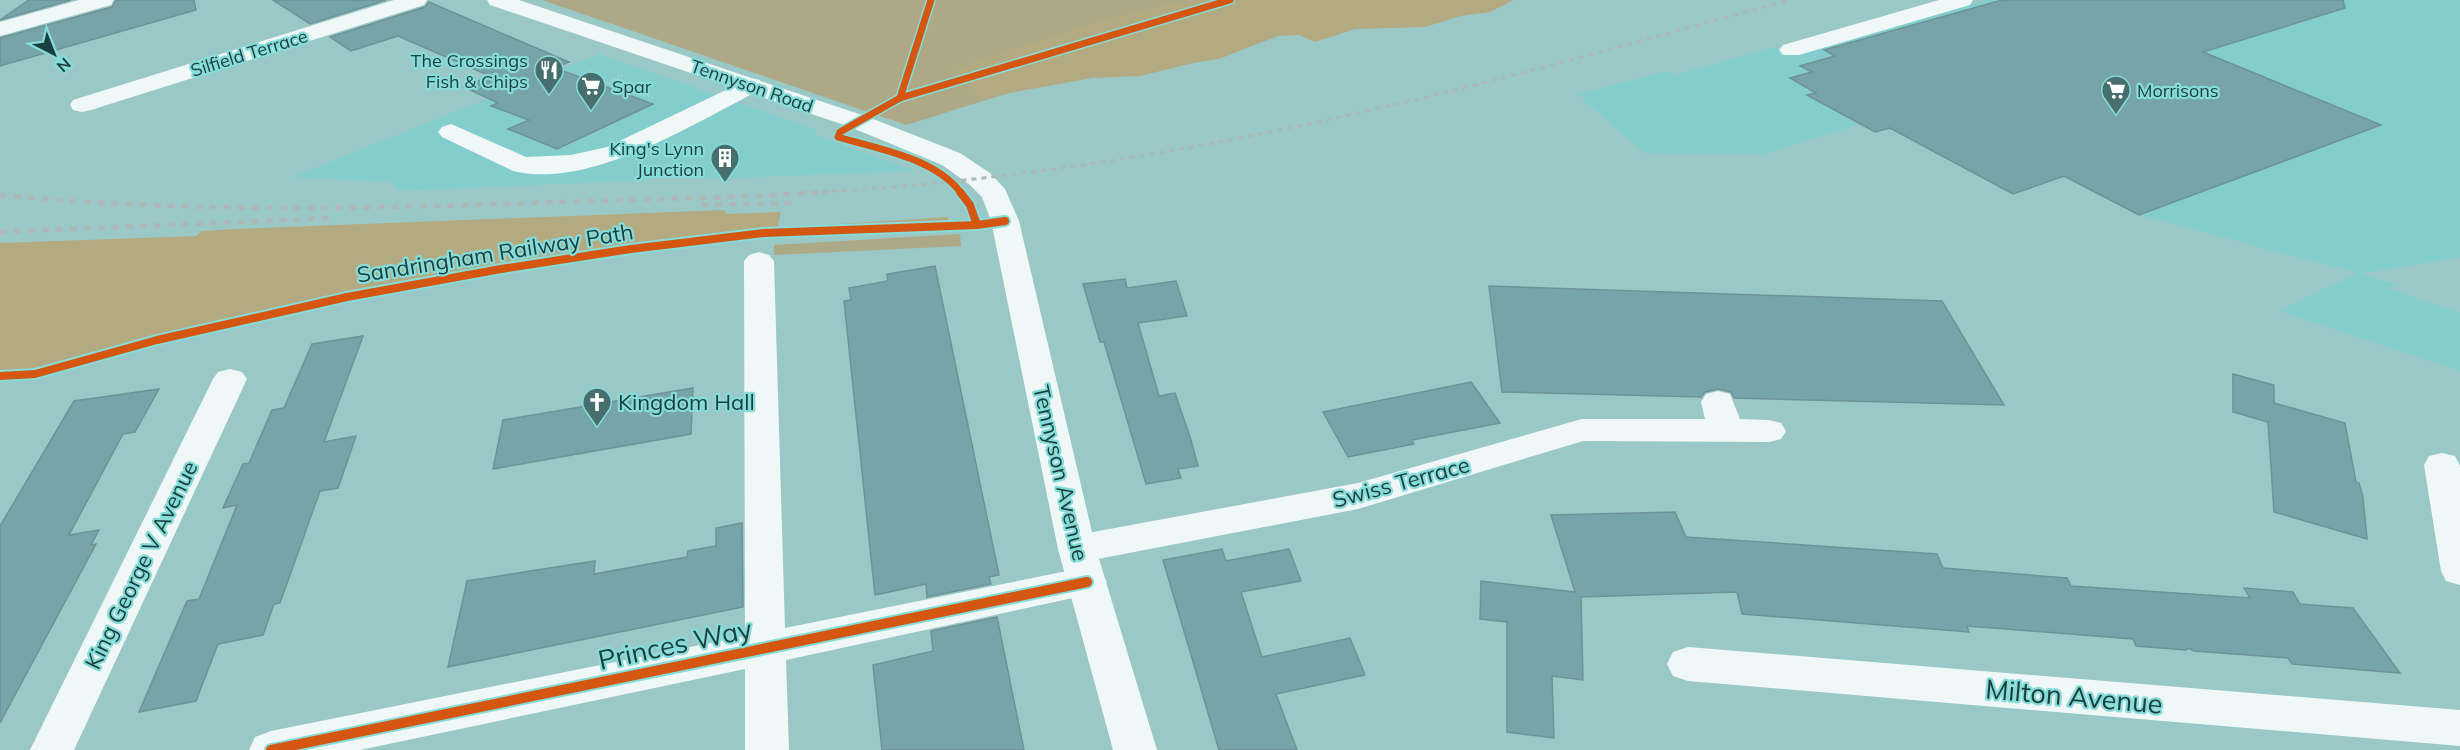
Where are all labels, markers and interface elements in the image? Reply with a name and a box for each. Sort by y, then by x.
north arrow [24,24,84,84]
street label: Silfield Terrace [188,24,310,82]
place label: The Crossings Fish & Chips [411,49,528,93]
text: N [53,54,75,77]
restaurant icon: The Crossings Fish & Chips [533,54,565,96]
street label: Tennyson Road [688,54,816,118]
supermarket icon: Spar [575,70,607,112]
supermarket icon: Morrisons [2100,74,2132,116]
place label: Spar [612,75,652,98]
place label: Morrisons [2137,79,2219,102]
place label: King's Lynn Junction [610,137,704,181]
building icon: King's Lynn Junction [709,142,741,184]
street label: Sandringham Railway Path [355,217,635,289]
street label: Tennyson Avenue [1027,382,1095,564]
church icon: Kingdom Hall [581,386,613,428]
place label: Kingdom Hall [618,388,755,416]
street label: Swiss Terrace [1329,450,1473,514]
street label: King George V Avenue [78,456,204,674]
street label: Princes Way [595,611,756,677]
street label: Milton Avenue [1984,671,2164,721]

